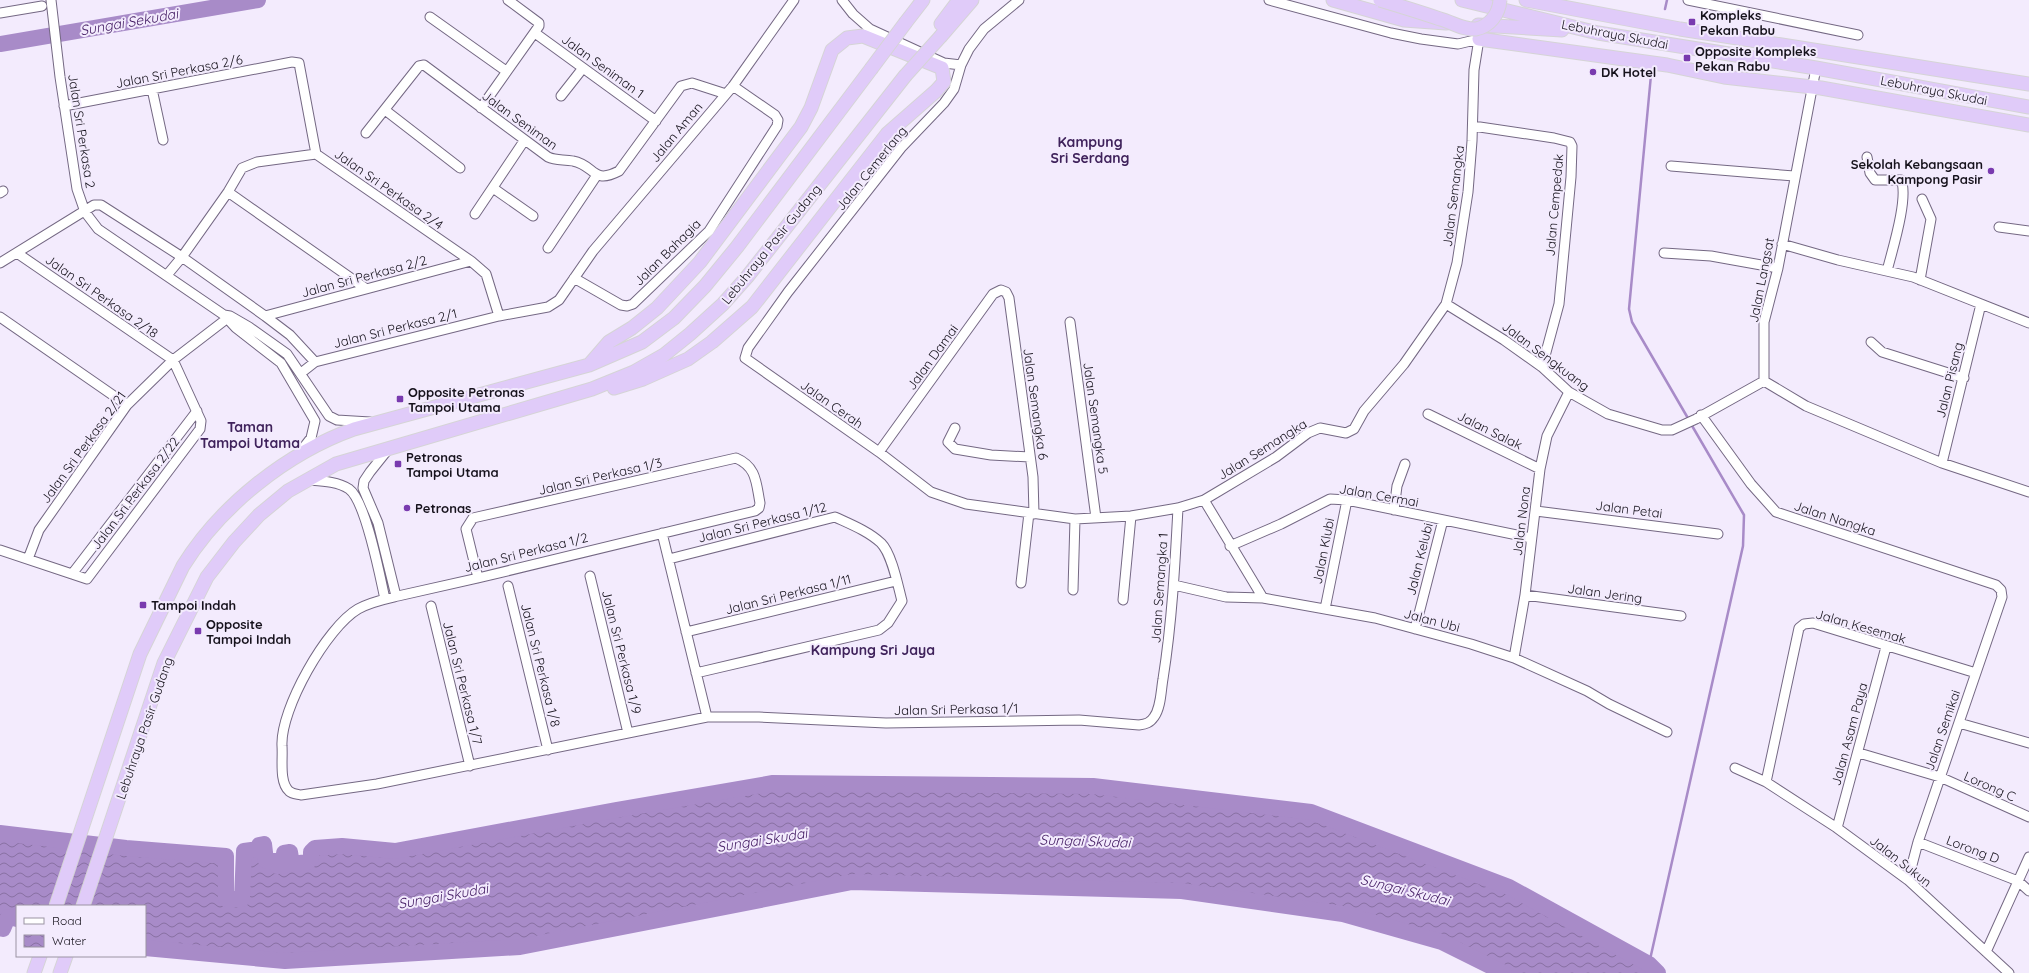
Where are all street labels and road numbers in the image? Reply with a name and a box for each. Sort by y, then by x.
street label: Lebuhraya Skudai [1560,16,1670,52]
street label: Jalan Seniman 1 [559,31,647,101]
street label: Jalan Sri Perkasa 2/6 [114,51,244,91]
street label: Lebuhraya Skudai [1879,72,1989,108]
street label: Jalan Sri Perkasa 2 [65,73,99,189]
street label: Jalan Seniman [479,87,561,153]
street label: Jalan Aman [646,99,706,165]
street label: Jalan Cemerlang [832,123,910,213]
street label: Jalan Semangka [1439,144,1467,248]
street label: Jalan Sri Perkasa 2/4 [332,145,447,233]
street label: Jalan Cempedak [1542,153,1566,257]
street label: Lebuhraya Pasir Gudang [718,181,824,307]
street label: Jalan Bahagia [630,215,704,289]
street label: Jalan Langsat [1745,236,1777,324]
street label: Jalan Sri Perkasa 2/18 [42,251,162,341]
street label: Jalan Sri Perkasa 2/2 [299,252,429,300]
street label: Jalan Sri Perkasa 2/1 [331,305,459,351]
street label: Jalan Sengkuang [1499,318,1593,394]
street label: Jalan Damai [903,321,961,393]
street label: Jalan Pisang [1932,340,1966,420]
street label: Jalan Semangka 6 [1020,347,1052,461]
street label: Jalan Semangka 5 [1080,361,1112,475]
street label: Jalan Cerah [797,376,867,432]
street label: Jalan Sri Perkasa 2/21 [37,388,129,506]
street label: Jalan Salak [1455,407,1525,453]
street label: Jalan Semangka [1214,415,1310,483]
street label: Jalan Sri Perkasa 2/22 [87,434,183,552]
street label: Jalan Sri Perkasa 1/3 [536,454,664,498]
street label: Jalan Cermai [1338,480,1420,510]
street label: Jalan Nona [1509,485,1533,557]
street label: Jalan Petai [1595,497,1663,521]
street label: Jalan Nangka [1792,497,1878,539]
street label: Jalan Sri Perkasa 1/12 [696,498,828,546]
street label: Jalan Klubi [1309,517,1337,585]
street label: Jalan Kelubi [1402,521,1436,597]
street label: Jalan Sri Perkasa 1/2 [462,529,590,575]
street label: Jalan Semangka 1 [1147,532,1171,644]
street label: Jalan Sri Perkasa 1/11 [723,571,853,617]
street label: Jalan Jering [1567,580,1643,606]
street label: Jalan Sri Perkasa 1/9 [599,588,645,716]
street label: Jalan Sri Perkasa 1/8 [518,602,564,728]
street label: Jalan Ubi [1402,605,1462,635]
street label: Jalan Kesemak [1814,605,1908,647]
street label: Jalan Sri Perkasa 1/7 [440,620,486,747]
street label: Lebuhraya Pasir Gudang [112,655,176,801]
street label: Jalan Asam Paya [1828,681,1870,787]
street label: Jalan Semikai [1921,688,1963,772]
street label: Jalan Sri Perkasa 1/1 [894,700,1018,718]
street label: Lorong C [1962,768,2019,805]
street label: Jalan Sukun [1867,832,1935,890]
street label: Lorong D [1944,832,2002,866]

